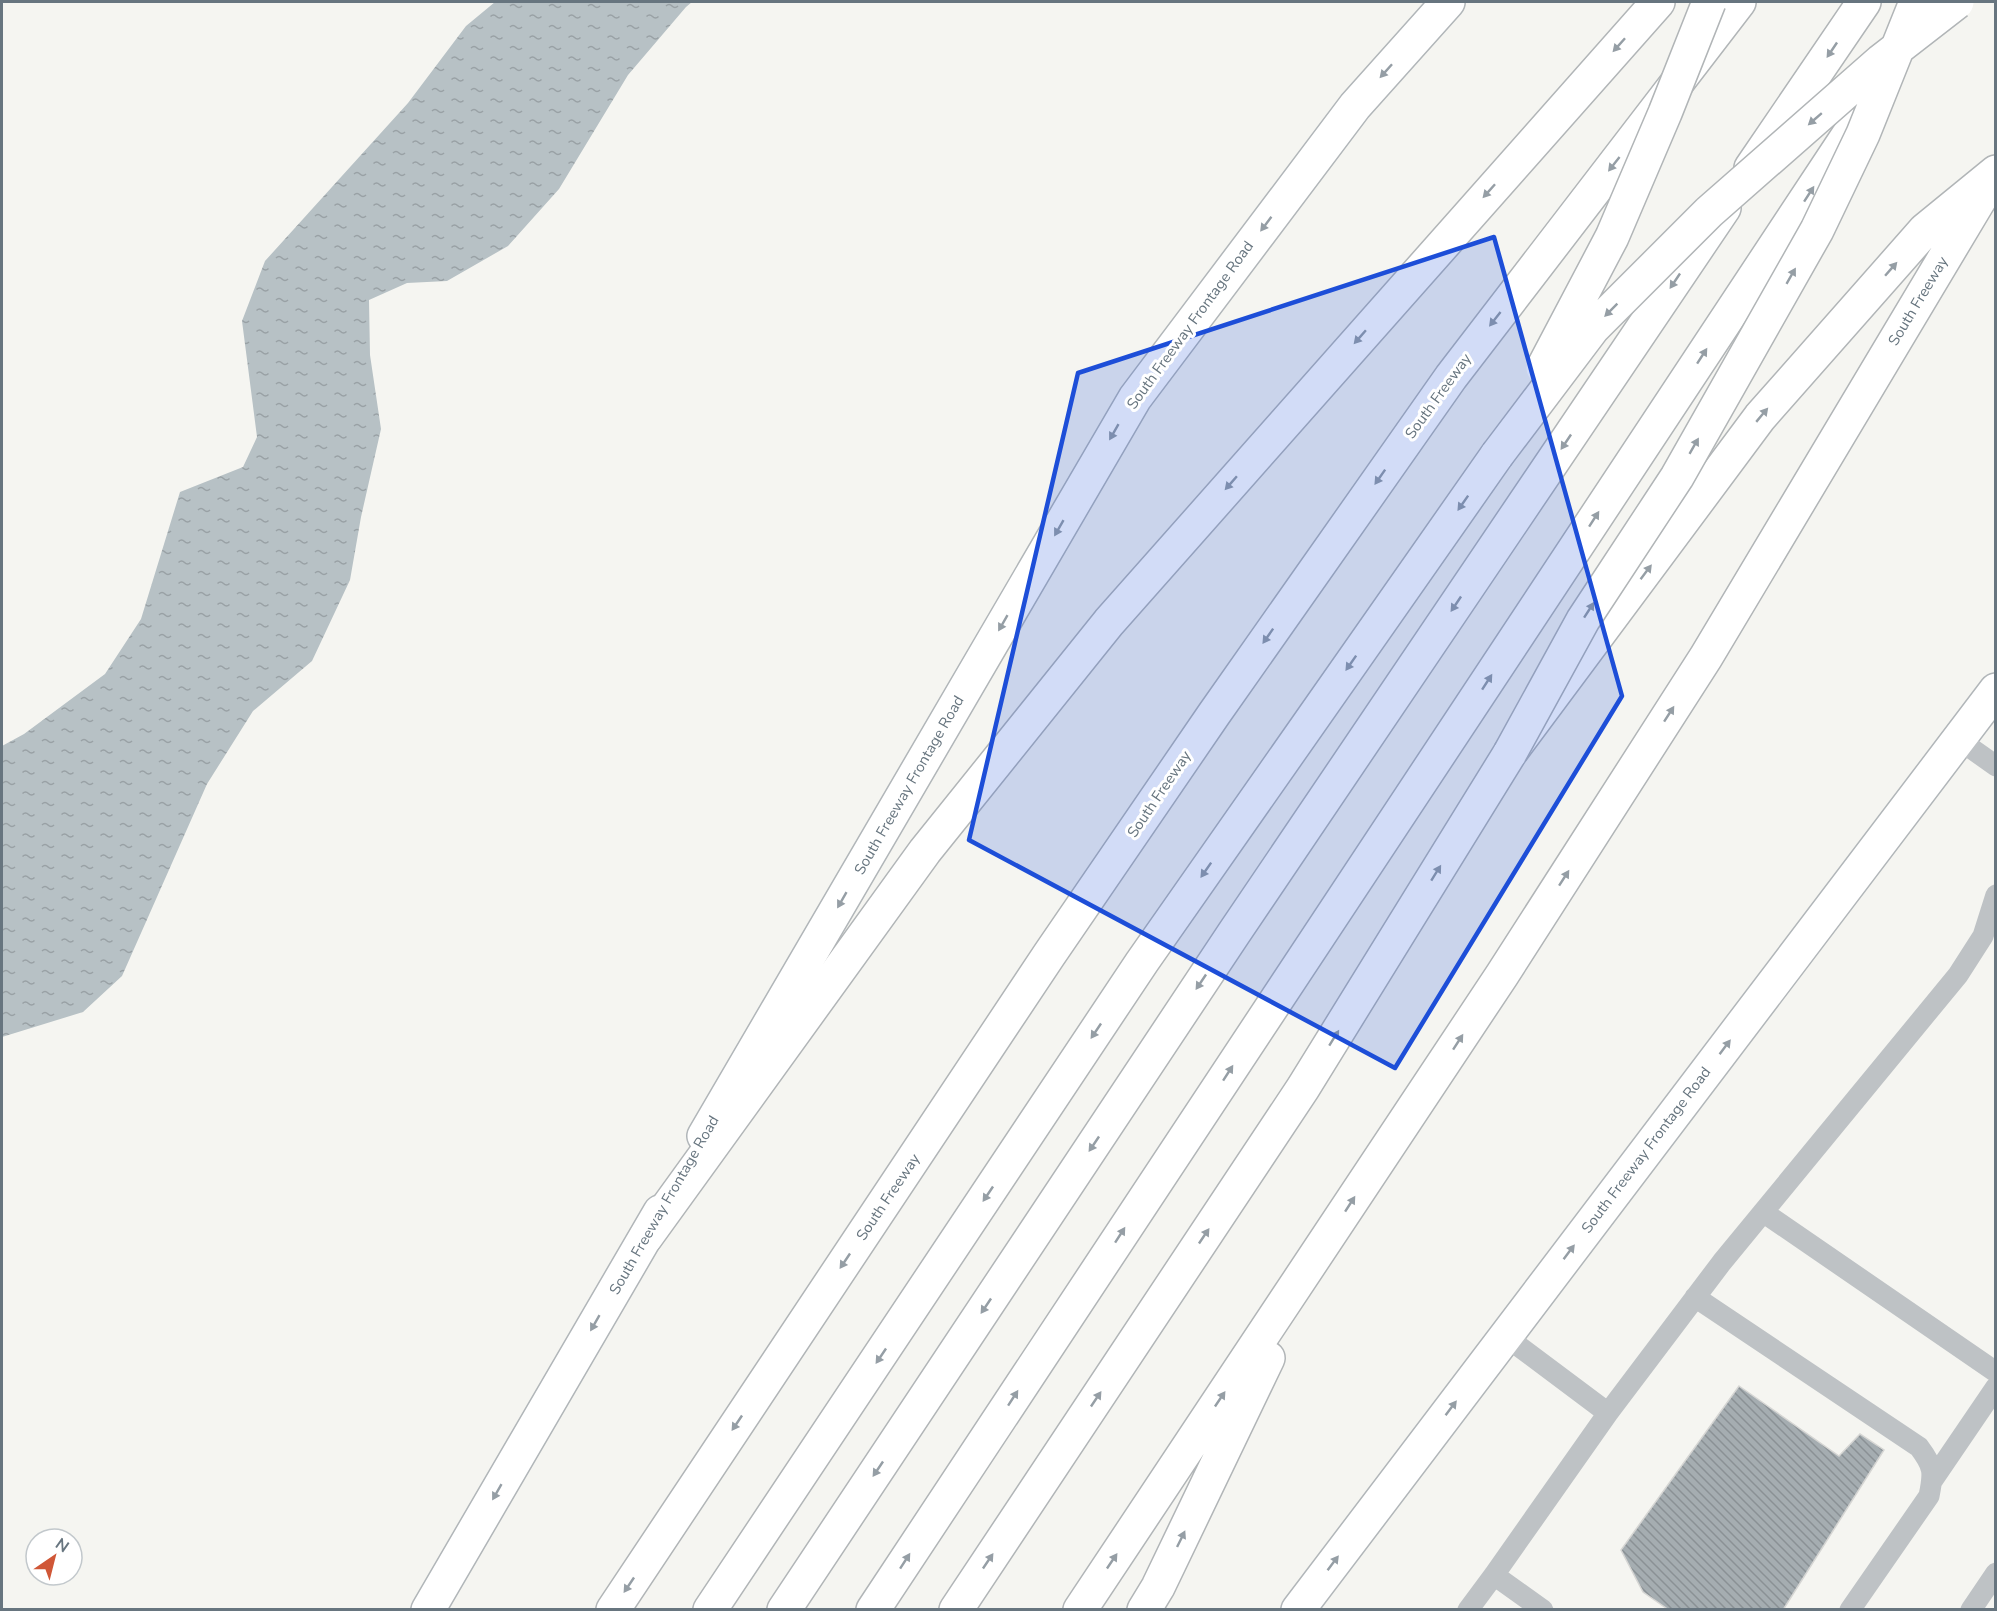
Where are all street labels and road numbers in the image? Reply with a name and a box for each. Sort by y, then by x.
street label: South Freeway Frontage Road [1122,237,1258,413]
street label: South Freeway [1883,252,1953,349]
street label: South Freeway [1400,349,1476,443]
street label: South Freeway Frontage Road [849,692,969,878]
street label: South Freeway [1123,746,1196,841]
street label: South Freeway Frontage Road [1577,1063,1715,1237]
street label: South Freeway Frontage Road [604,1112,724,1298]
street label: South Freeway [852,1149,925,1244]

